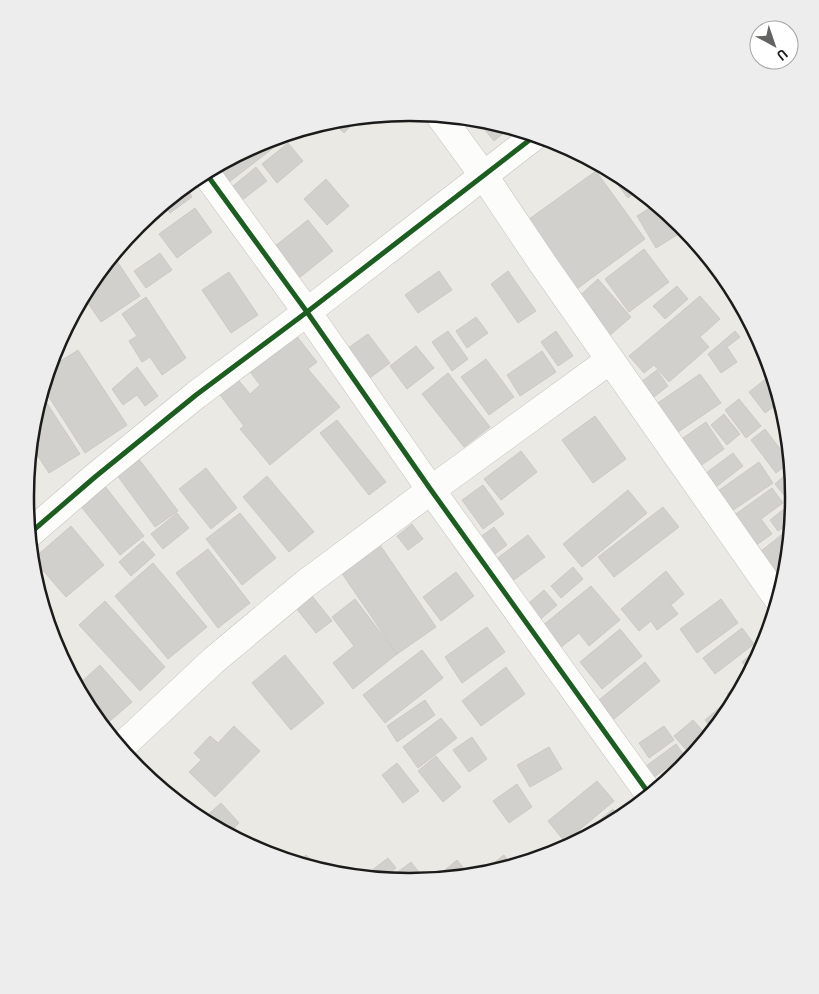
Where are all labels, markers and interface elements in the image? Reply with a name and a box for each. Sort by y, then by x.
north arrow [749,20,799,70]
text: U [773,45,792,65]

